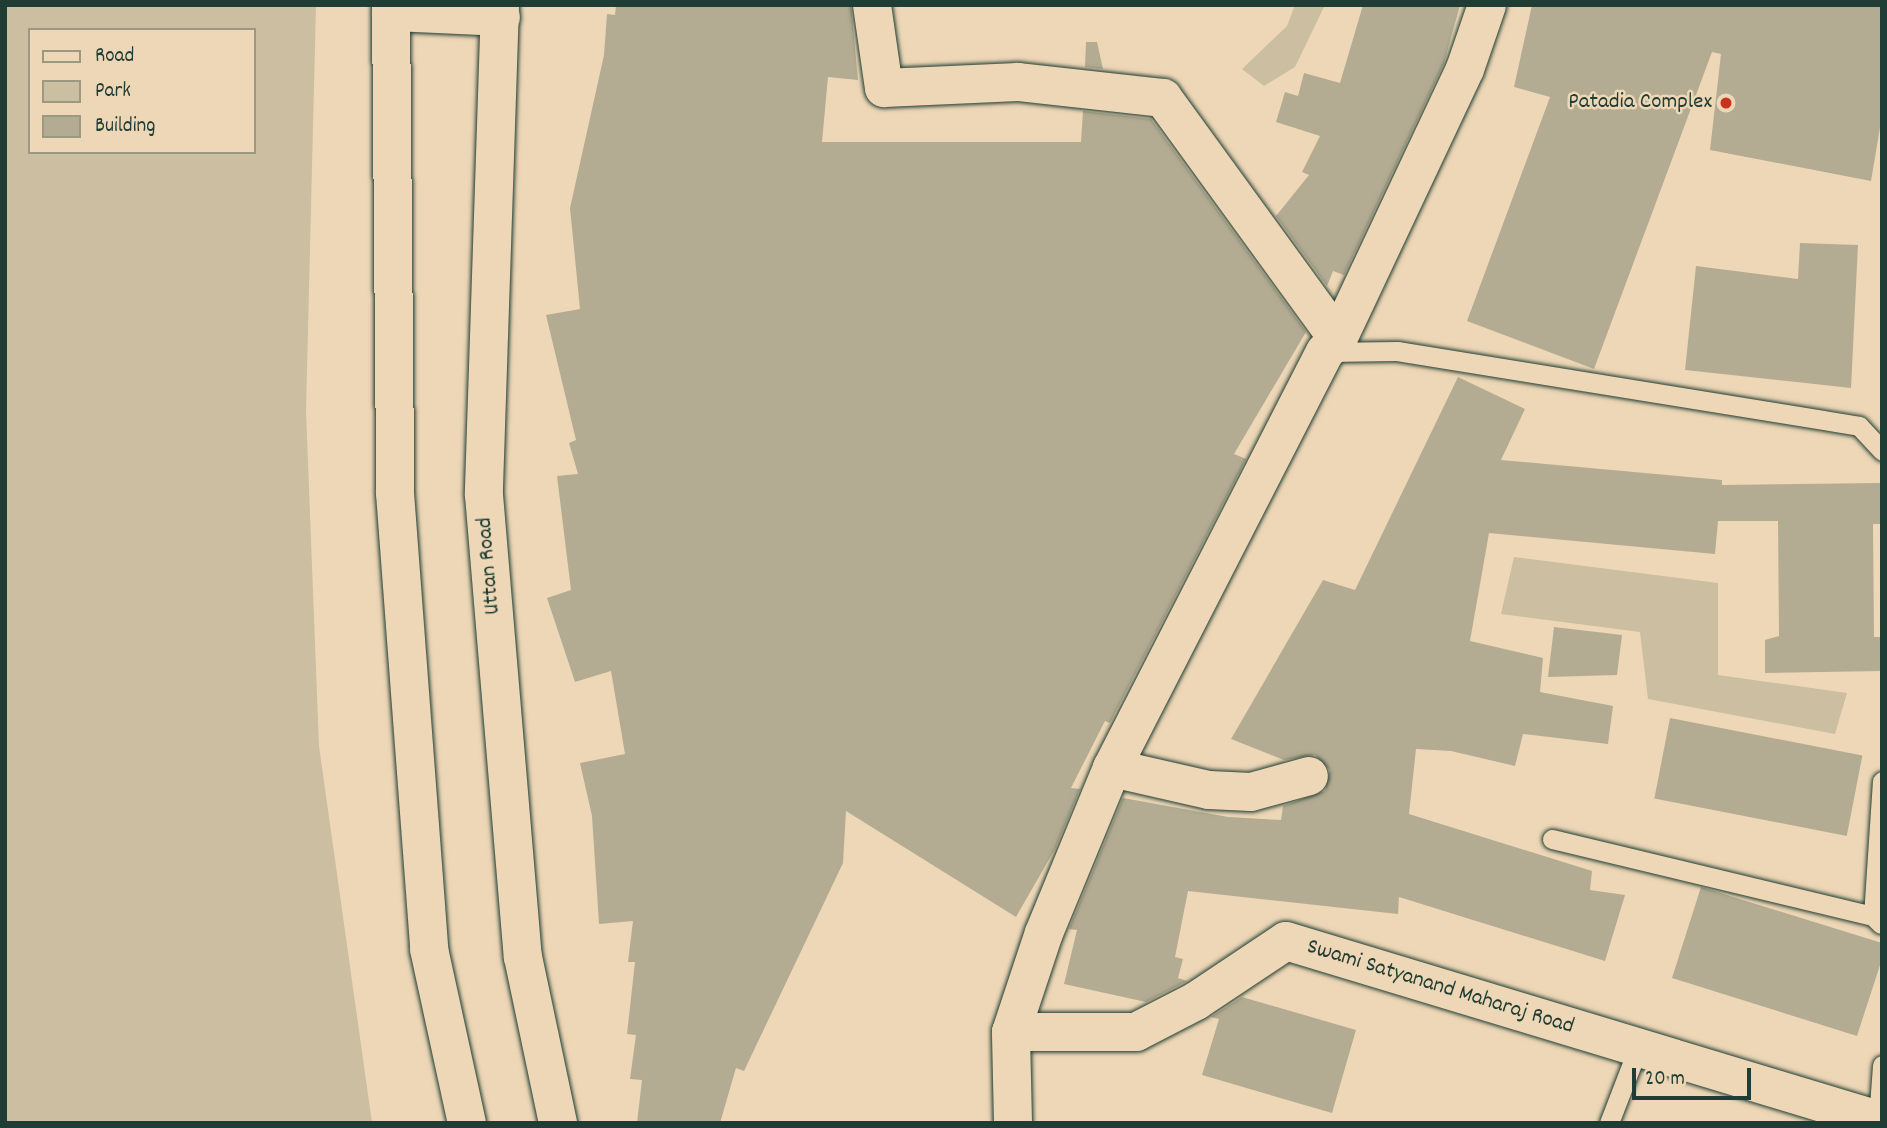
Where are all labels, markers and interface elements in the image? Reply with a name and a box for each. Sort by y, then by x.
legend [28,28,256,154]
text: Road [95,42,134,72]
text: Park [95,77,131,107]
place label: Patadia Complex [1568,89,1712,117]
marker: Patadia Complex [1718,95,1734,111]
text: Building [95,112,155,142]
street label: Uttan Road [472,516,508,616]
street label: Swami Satyanand Maharaj Road [1303,934,1577,1042]
scale bar [1635,1054,1754,1098]
text: 20 m [1645,1065,1685,1095]

